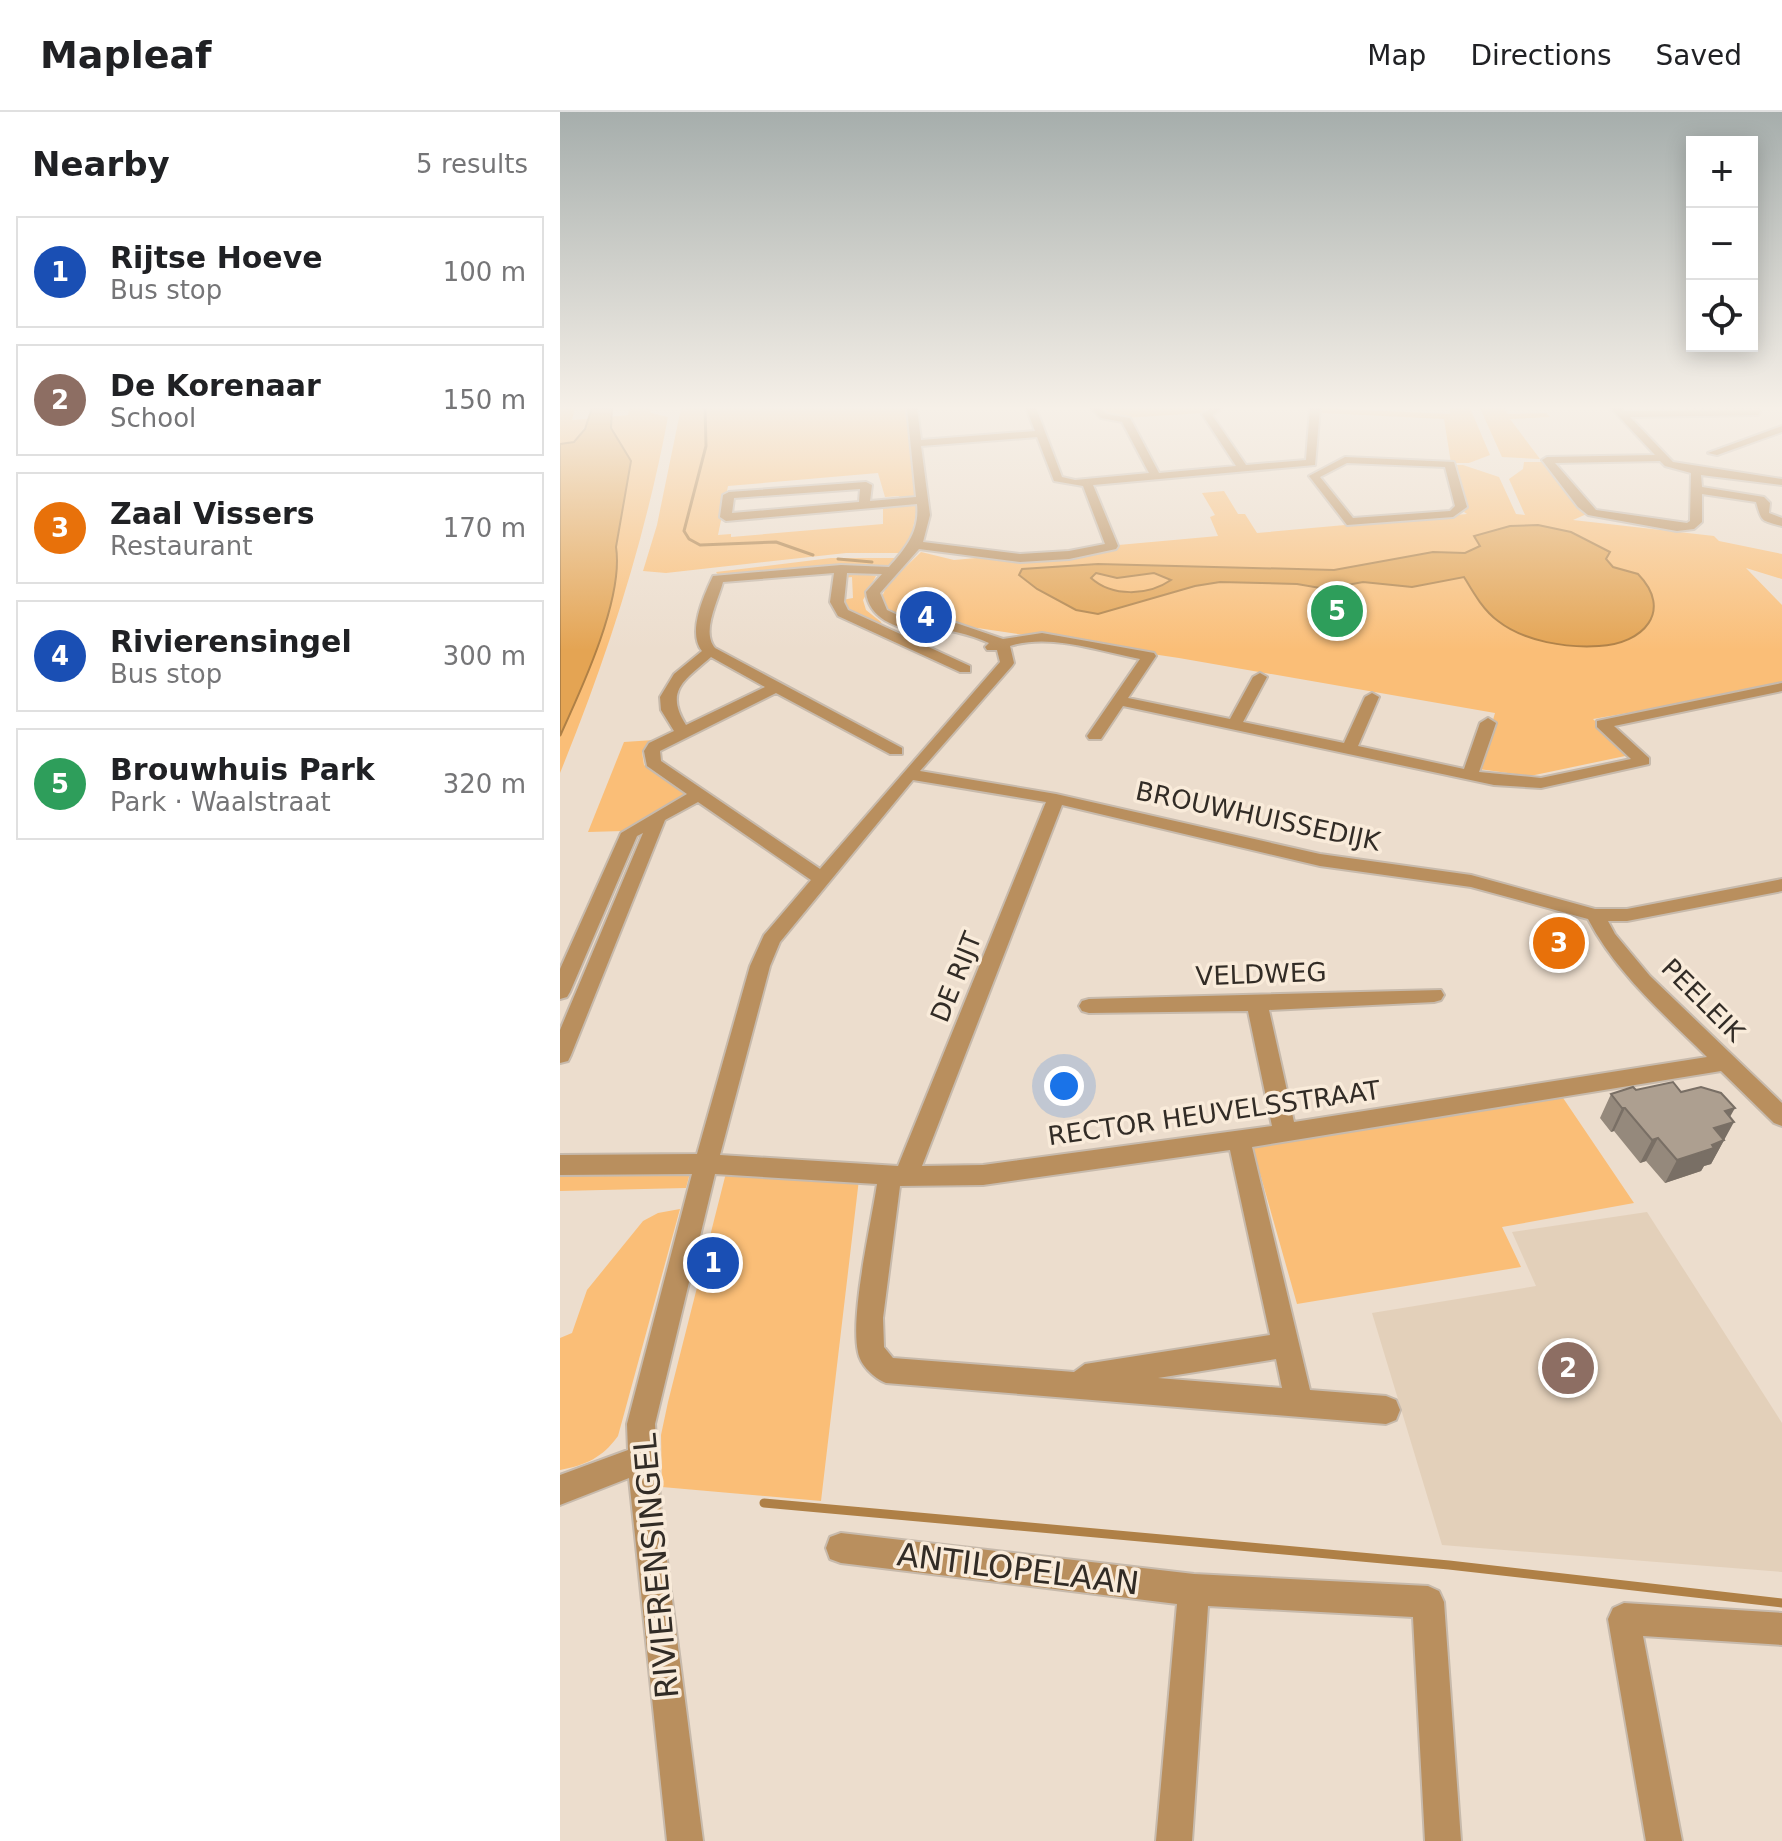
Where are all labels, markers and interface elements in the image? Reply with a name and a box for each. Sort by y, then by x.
text: Mapleaf [40,33,212,77]
text: Map [1367,39,1426,72]
text: Directions [1470,39,1611,72]
text: Saved [1655,39,1742,72]
map controls [1686,136,1758,352]
button: + [1686,136,1758,208]
text: Nearby [32,144,170,184]
text: 5 results [416,149,528,179]
button: − [1686,208,1758,280]
text: Rijtse Hoeve [110,240,323,275]
text: 1 [51,257,69,287]
text: 100 m [443,257,526,287]
text: Bus stop [110,275,222,305]
button: locate [1686,280,1758,352]
text: De Korenaar [110,368,321,403]
text: 2 [51,385,69,415]
text: 150 m [443,385,526,415]
text: School [110,403,196,433]
text: Zaal Vissers [110,496,315,531]
text: 3 [51,513,69,543]
text: 170 m [443,513,526,543]
text: Restaurant [110,531,252,561]
pin: 5 [1311,581,1363,641]
pin: 4 [900,587,952,647]
text: Rivierensingel [110,624,352,659]
text: 4 [51,641,69,671]
text: 300 m [443,641,526,671]
text: Bus stop [110,659,222,689]
text: Brouwhuis Park [110,752,375,787]
text: 5 [51,769,69,799]
text: 320 m [443,769,526,799]
street label: BROUWHUISSEDIJK [1133,775,1384,857]
text: Park · Waalstraat [110,787,331,817]
pin: 3 [1533,913,1585,973]
street label: DE RIJT [924,928,988,1026]
street label: PEELEIK [1656,953,1751,1048]
street label: VELDWEG [1195,957,1327,991]
your location [1044,1066,1084,1106]
street label: RECTOR HEUVELSSTRAAT [1046,1075,1382,1151]
pin: 1 [687,1233,739,1293]
pin: 2 [1542,1338,1594,1398]
street label: RIVIERENSINGEL [625,1432,687,1700]
street label: ANTILOPELAAN [895,1535,1141,1603]

